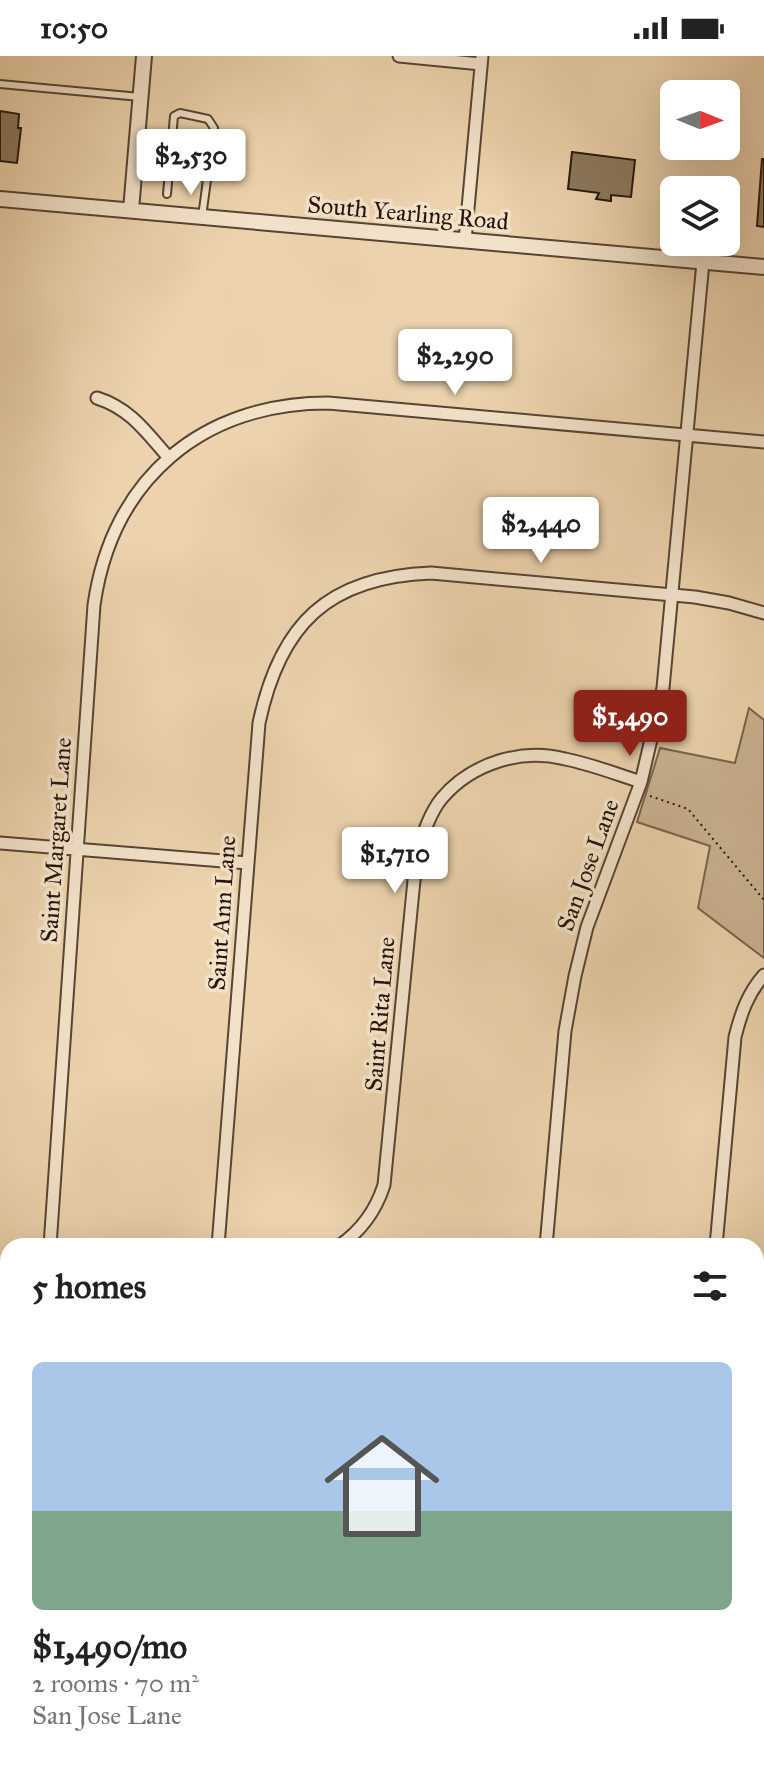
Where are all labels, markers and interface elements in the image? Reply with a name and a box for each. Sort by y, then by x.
text: 10:50 [40,10,108,46]
north arrow [660,80,740,160]
map controls [660,80,740,256]
pin: $2,530 [126,129,256,197]
text: $2,530 [155,139,227,171]
button: layers [660,176,740,256]
street label: South Yearling Road [306,189,510,237]
pin: $2,290 [390,329,520,397]
text: $2,290 [416,339,494,371]
pin: $2,440 [476,497,606,565]
text: $2,440 [501,507,581,539]
pin: $1,490 [565,690,695,758]
text: $1,490 [592,700,668,732]
street label: Saint Margaret Lane [34,736,78,944]
street label: San Jose Lane [550,795,626,935]
pin: $1,710 [330,827,460,895]
street label: Saint Ann Lane [202,835,242,991]
text: $1,710 [360,837,430,869]
street label: Saint Rita Lane [358,935,402,1093]
icon: filters [688,1264,732,1308]
text: 5 homes [32,1266,146,1307]
icon: home [310,1414,454,1558]
text: $1,490/mo [32,1626,187,1667]
text: 2 rooms · 70 m² [32,1667,199,1699]
text: San Jose Lane [32,1699,182,1731]

